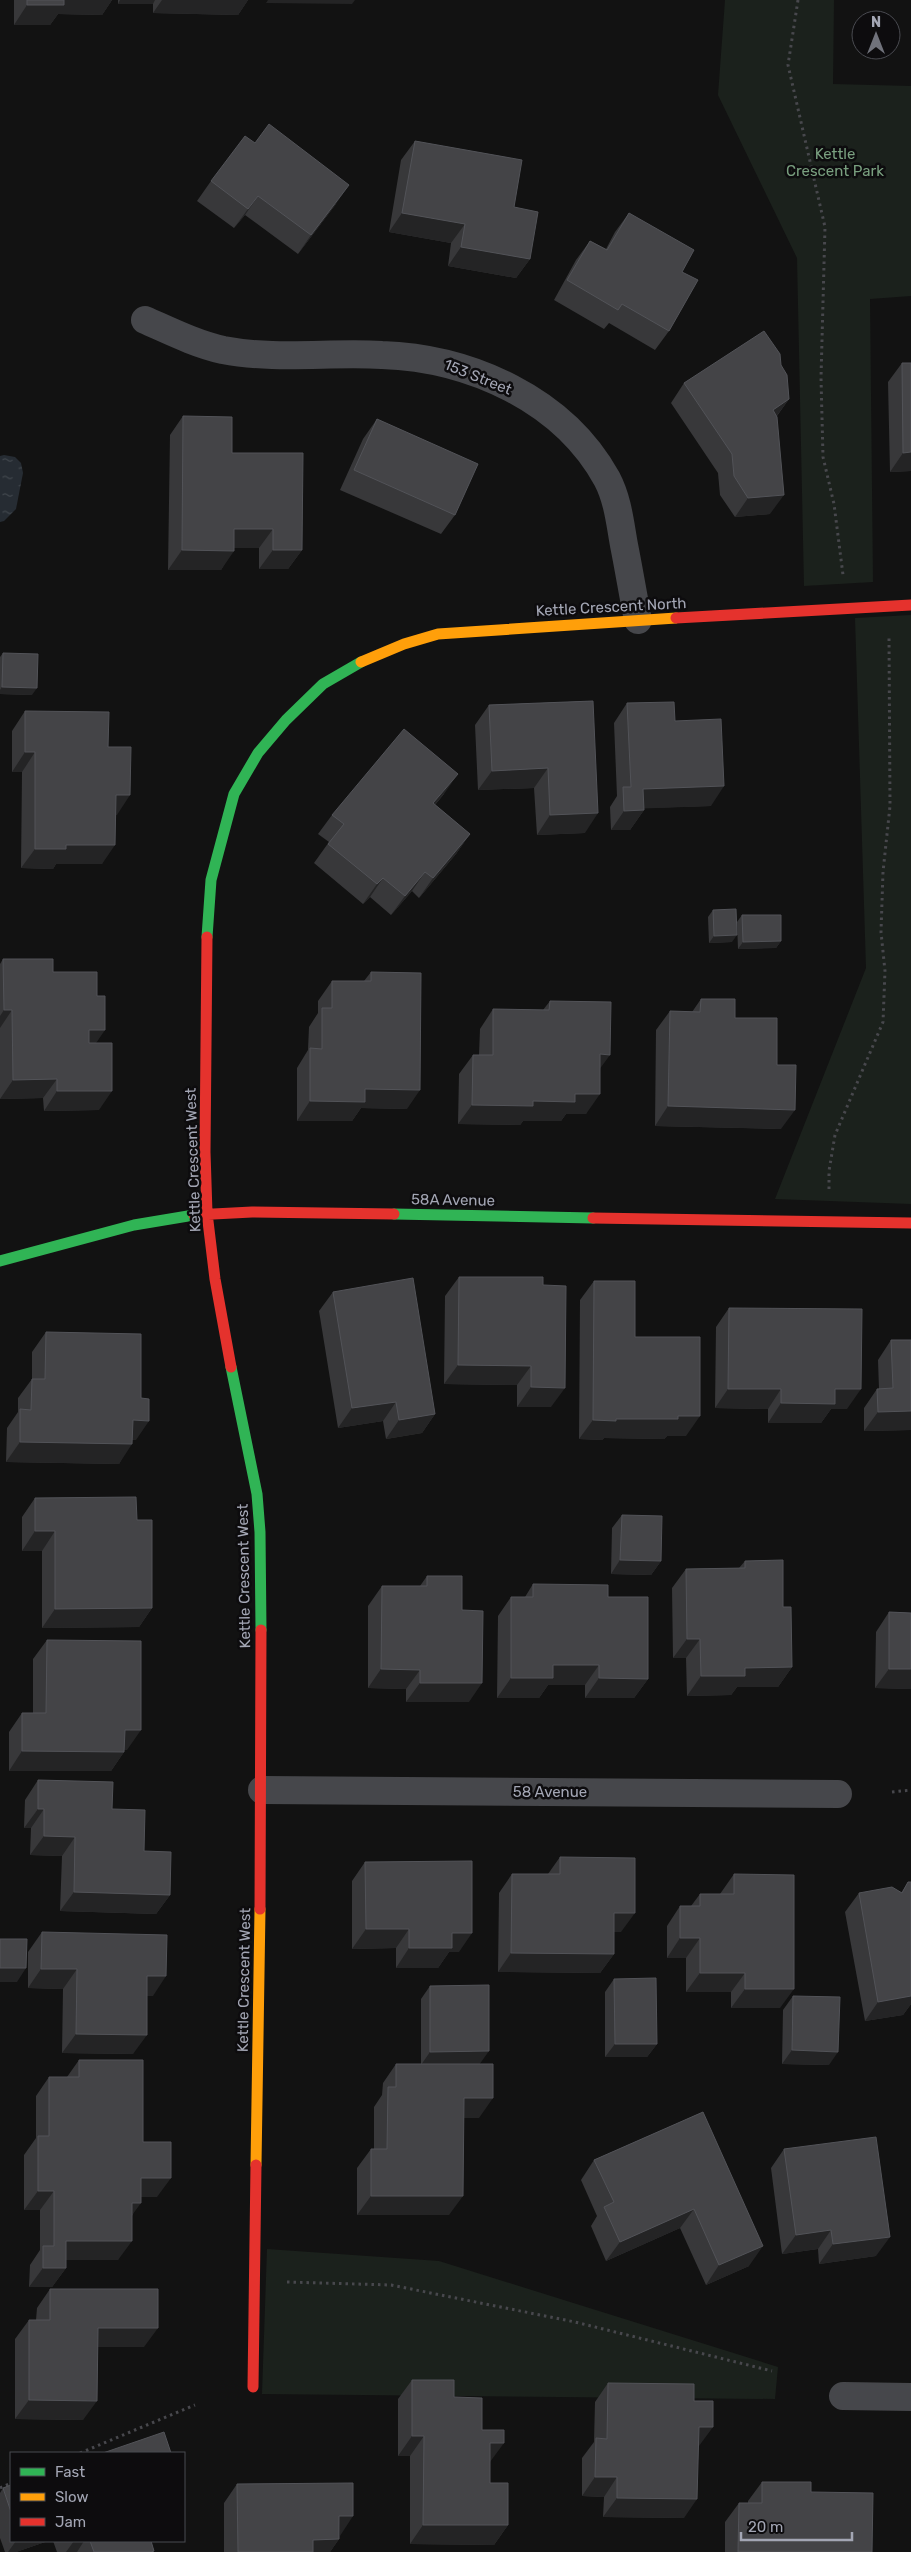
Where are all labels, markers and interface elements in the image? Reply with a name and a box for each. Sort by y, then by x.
north arrow [851,10,901,60]
text: N [871,14,881,31]
park label: Kettle Crescent Park [786,145,884,180]
street label: 153 Street [442,355,515,399]
street label: Kettle Crescent North [535,594,687,620]
street label: Kettle Crescent West [181,1087,205,1233]
street label: 58A Avenue [411,1190,495,1210]
street label: Kettle Crescent West [234,1503,254,1648]
street label: 58 Avenue [513,1783,587,1801]
street label: Kettle Crescent West [234,1907,254,2052]
legend [10,2452,185,2542]
text: Fast [55,2463,85,2481]
text: Slow [55,2488,88,2506]
scale bar [741,2510,852,2542]
text: Jam [55,2513,86,2531]
text: 20 m [748,2518,783,2536]

